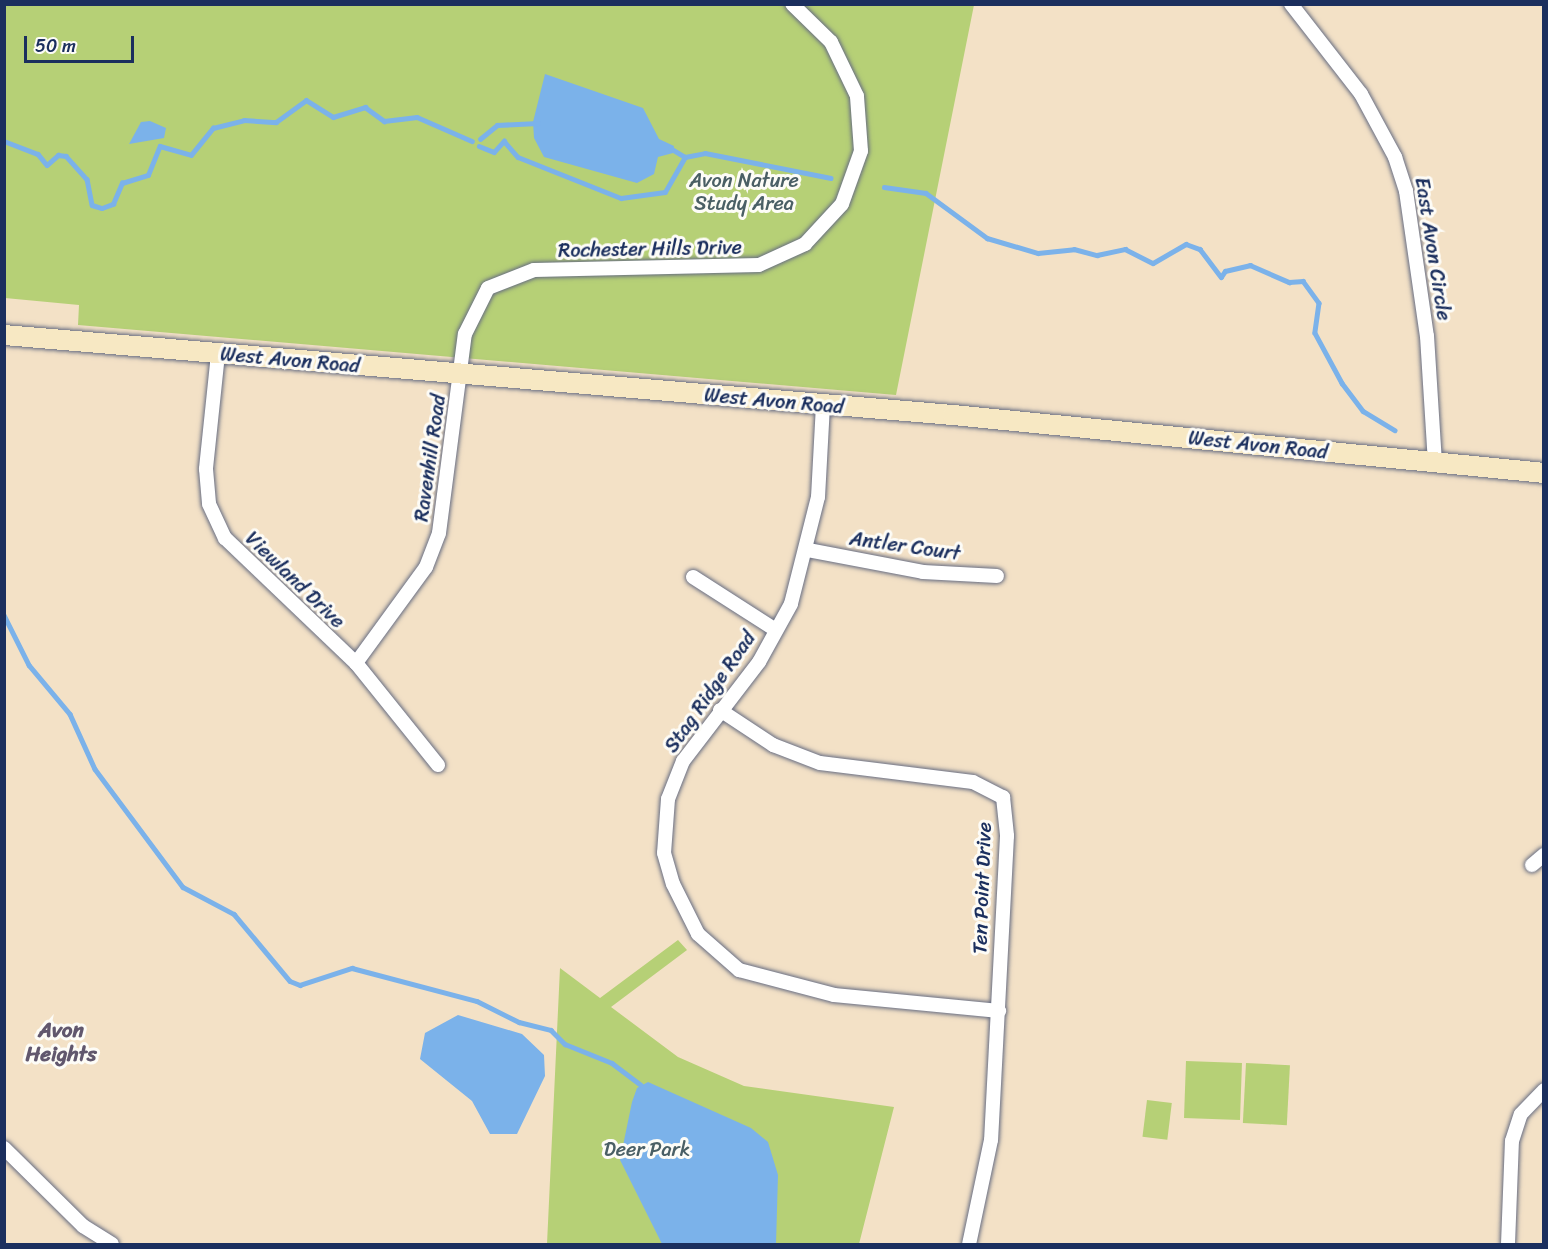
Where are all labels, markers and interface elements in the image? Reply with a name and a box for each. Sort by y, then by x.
scale bar [27,24,136,62]
text: 50 m [35,30,76,62]
park label: Avon Nature Study Area [689,169,799,216]
street label: East Avon Circle [1410,176,1456,322]
street label: Rochester Hills Drive [558,235,742,263]
street label: West Avon Road [219,342,361,378]
street label: West Avon Road [703,383,845,419]
street label: Ravenhill Road [409,393,451,523]
street label: West Avon Road [1187,426,1329,464]
street label: Antler Court [848,526,962,566]
street label: Viewland Drive [240,527,350,633]
street label: Stag Ridge Road [659,626,761,758]
street label: Ten Point Drive [968,821,996,955]
district label: Avon Heights [25,1017,97,1067]
park label: Deer Park [604,1137,690,1161]

